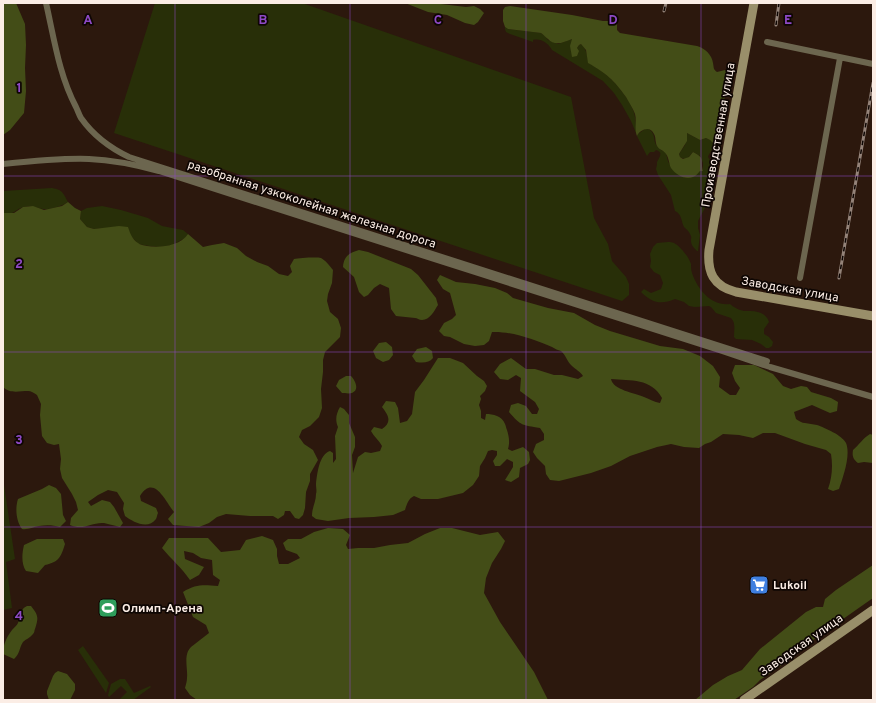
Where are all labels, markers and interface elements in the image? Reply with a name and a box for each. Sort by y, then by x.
text: A [83,13,93,29]
text: B [259,13,268,29]
text: C [434,13,442,29]
text: D [608,13,618,29]
text: E [784,13,792,29]
street label: Производственная улица [698,62,740,209]
text: 1 [16,81,22,97]
street label: разобранная узкоколейная железная дорога [185,157,438,253]
text: 2 [15,257,23,273]
street label: Заводская улица [740,274,840,306]
text: 3 [15,433,23,449]
supermarket icon: Lukoil [748,574,770,596]
place label: Lukoil [773,578,807,594]
sports icon: Олимп-Арена [97,597,119,619]
place label: Олимп-Арена [122,601,203,617]
text: 4 [15,609,23,625]
street label: Заводская улица [757,611,847,681]

